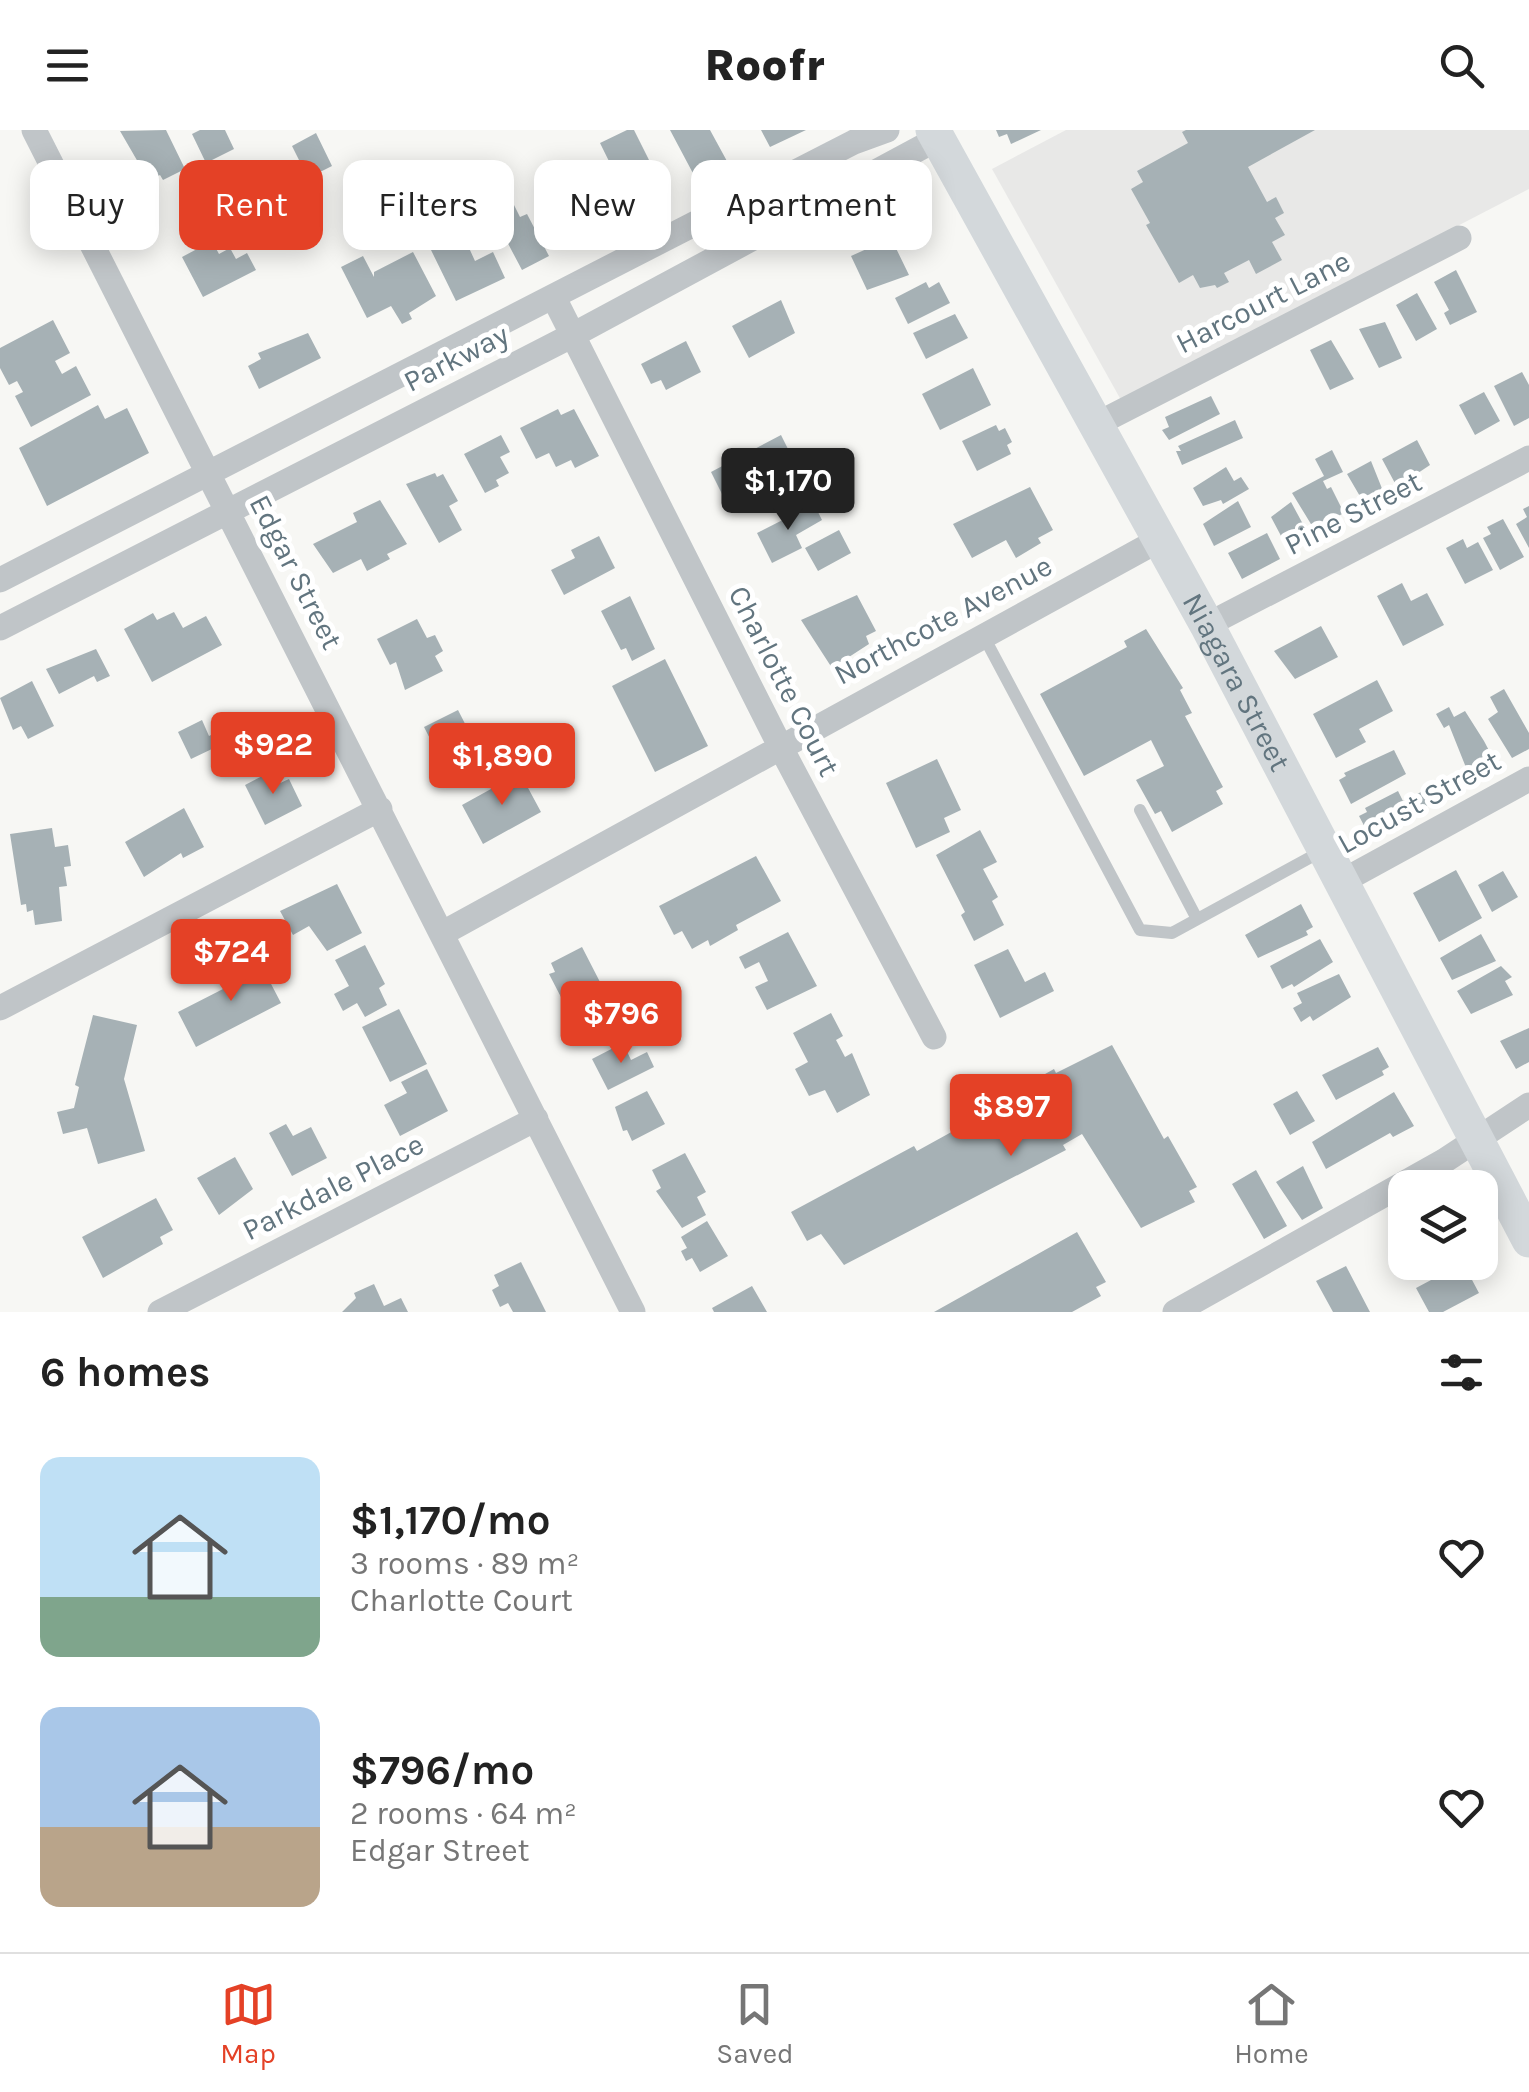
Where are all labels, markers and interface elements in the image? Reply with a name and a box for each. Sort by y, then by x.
icon: menu [40,38,95,93]
icon: search [1434,38,1489,93]
text: Roofr [704,39,825,91]
chip: Buy [30,160,159,250]
chip: Rent [179,160,323,250]
chip: Filters [343,160,514,250]
chip: New [534,160,671,250]
chip: Apartment [691,160,932,250]
street label: Harcourt Lane [1170,243,1356,361]
street label: Parkway [397,316,515,400]
pin: $1,170 [707,448,869,533]
text: $1,170 [743,462,833,499]
street label: Pine Street [1279,463,1427,563]
street label: Edgar Street [242,489,350,655]
street label: Northcote Avenue [828,547,1058,693]
street label: Charlotte Court [721,580,847,782]
street label: Niagara Street [1175,587,1298,777]
pin: $922 [214,712,332,797]
pin: $1,890 [421,723,583,808]
text: $922 [233,726,313,763]
text: $1,890 [451,737,553,774]
street label: Locust Street [1331,742,1507,862]
pin: $724 [172,919,290,1004]
text: $724 [193,933,269,970]
pin: $796 [562,981,680,1066]
text: $796 [583,995,659,1032]
pin: $897 [952,1074,1070,1159]
text: $897 [972,1088,1050,1125]
street label: Parkdale Place [236,1126,430,1248]
map controls [1388,1170,1498,1280]
button: layers [1388,1170,1498,1280]
icon: filters [1434,1345,1489,1400]
text: 6 homes [40,1347,210,1397]
text: $1,170/mo [350,1495,550,1545]
icon: home [120,1497,240,1617]
icon: heart [1434,1530,1489,1585]
text: 3 rooms · 89 m² [350,1545,579,1582]
text: Charlotte Court [350,1582,573,1619]
text: $796/mo [350,1745,534,1795]
icon: home [120,1747,240,1867]
icon: heart [1434,1780,1489,1835]
text: 2 rooms · 64 m² [350,1795,577,1832]
text: Edgar Street [350,1832,530,1869]
tab: Map [220,1977,276,2070]
tab: Saved [716,1977,794,2070]
tab: Home [1234,1977,1309,2070]

